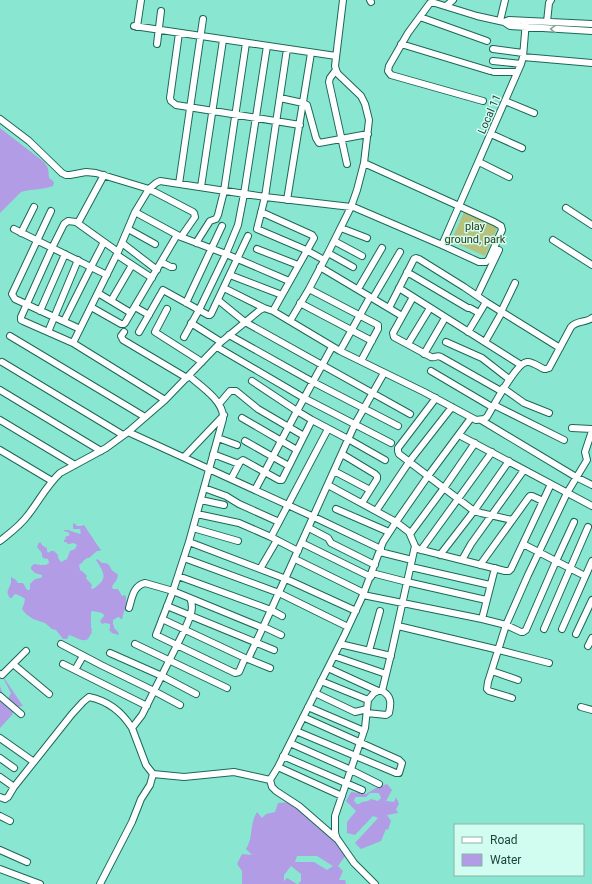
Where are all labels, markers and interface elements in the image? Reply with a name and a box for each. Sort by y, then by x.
one-way arrow [550,24,556,33]
street label: Local 11 [475,92,504,136]
park label: play ground, park [445,220,506,246]
legend [454,824,584,876]
text: Road [490,833,518,847]
text: Water [490,853,521,867]

